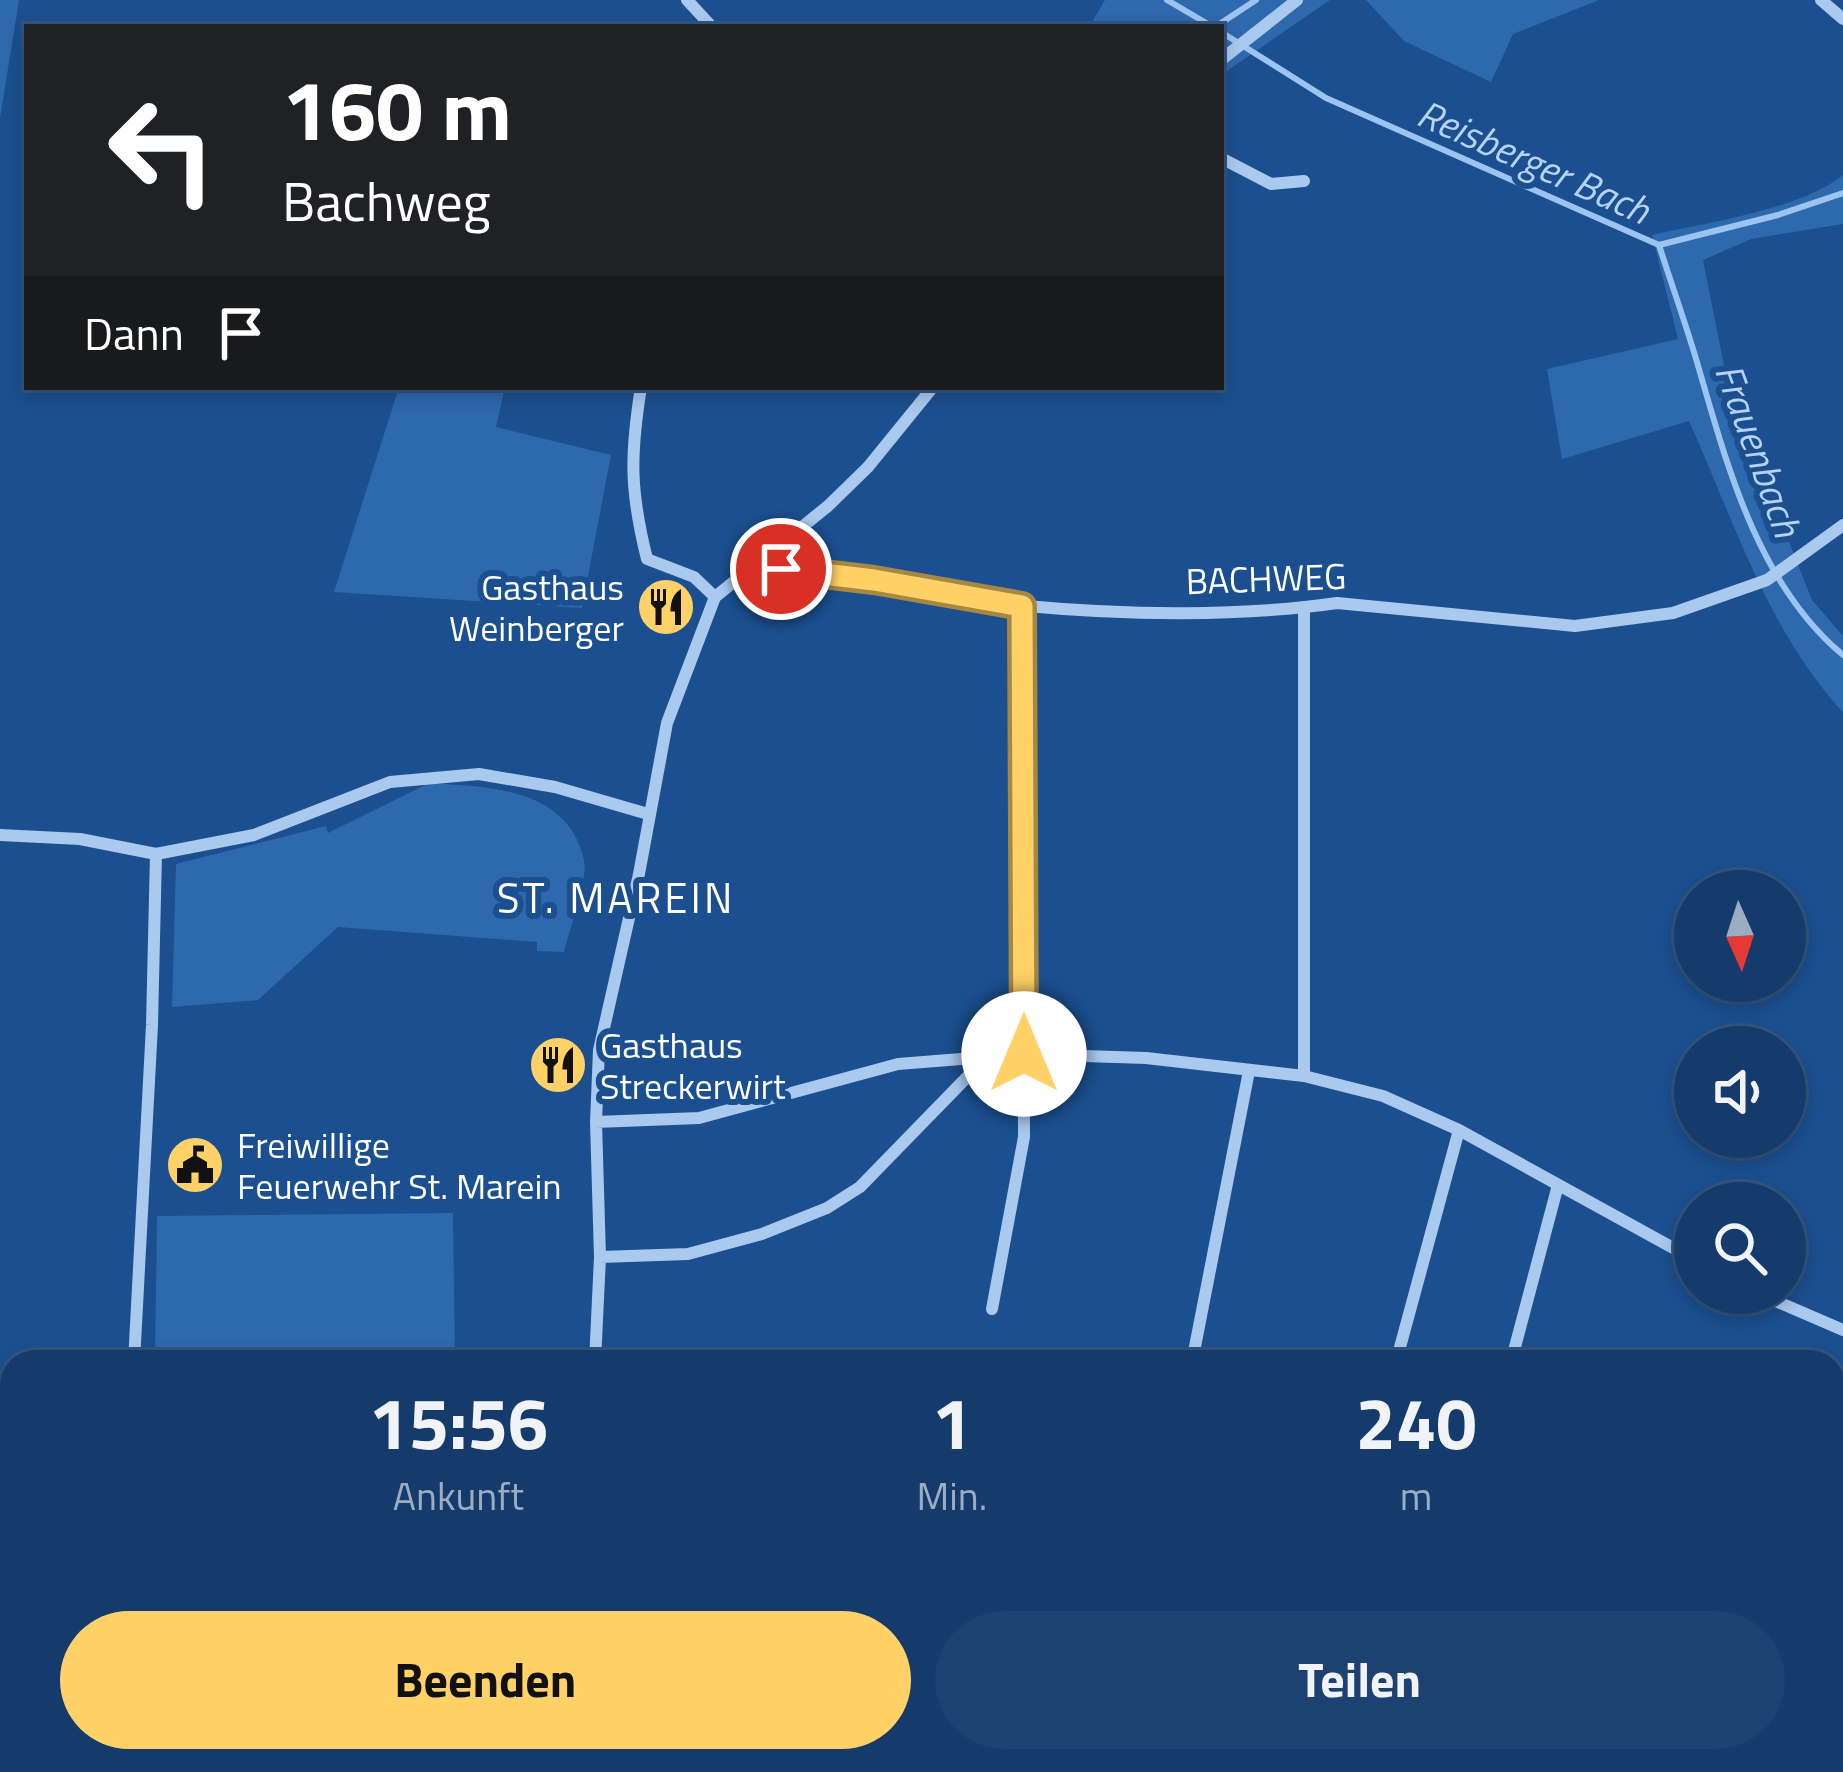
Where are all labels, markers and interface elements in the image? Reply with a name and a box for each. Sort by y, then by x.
text: 160 m [282,45,512,173]
icon: left [84,72,240,228]
water label: Reisberger Bach [1408,83,1661,239]
text: Bachweg [282,160,491,242]
text: Dann [84,299,184,367]
icon: arrive [208,300,274,366]
water label: Frauenbach [1700,355,1818,546]
pin [730,518,832,620]
icon: arrive [748,536,814,602]
street label: BACHWEG [1185,548,1347,608]
place label: Gasthaus Weinberger [449,559,624,655]
restaurant icon: Gasthaus Weinberger [635,576,697,638]
district label: ST. MAREIN [497,865,735,929]
north arrow [1674,870,1806,1002]
map controls [1674,870,1806,1314]
position arrow [961,991,1087,1117]
place label: Gasthaus Streckerwirt [600,1017,786,1113]
button: sound [1674,1026,1806,1158]
restaurant icon: Gasthaus Streckerwirt [527,1034,589,1096]
place label: Freiwillige Feuerwehr St. Marein [237,1117,562,1213]
public building icon: Freiwillige Feuerwehr St. Marein [164,1134,226,1196]
button: search [1674,1182,1806,1314]
text: 15:56 [368,1367,548,1477]
text: 1 [932,1367,972,1477]
text: 240 [1356,1367,1477,1477]
text: Ankunft [393,1466,524,1525]
text: Min. [917,1466,987,1525]
text: m [1400,1466,1432,1525]
button: Beenden [60,1611,911,1749]
button: Teilen [935,1611,1785,1749]

